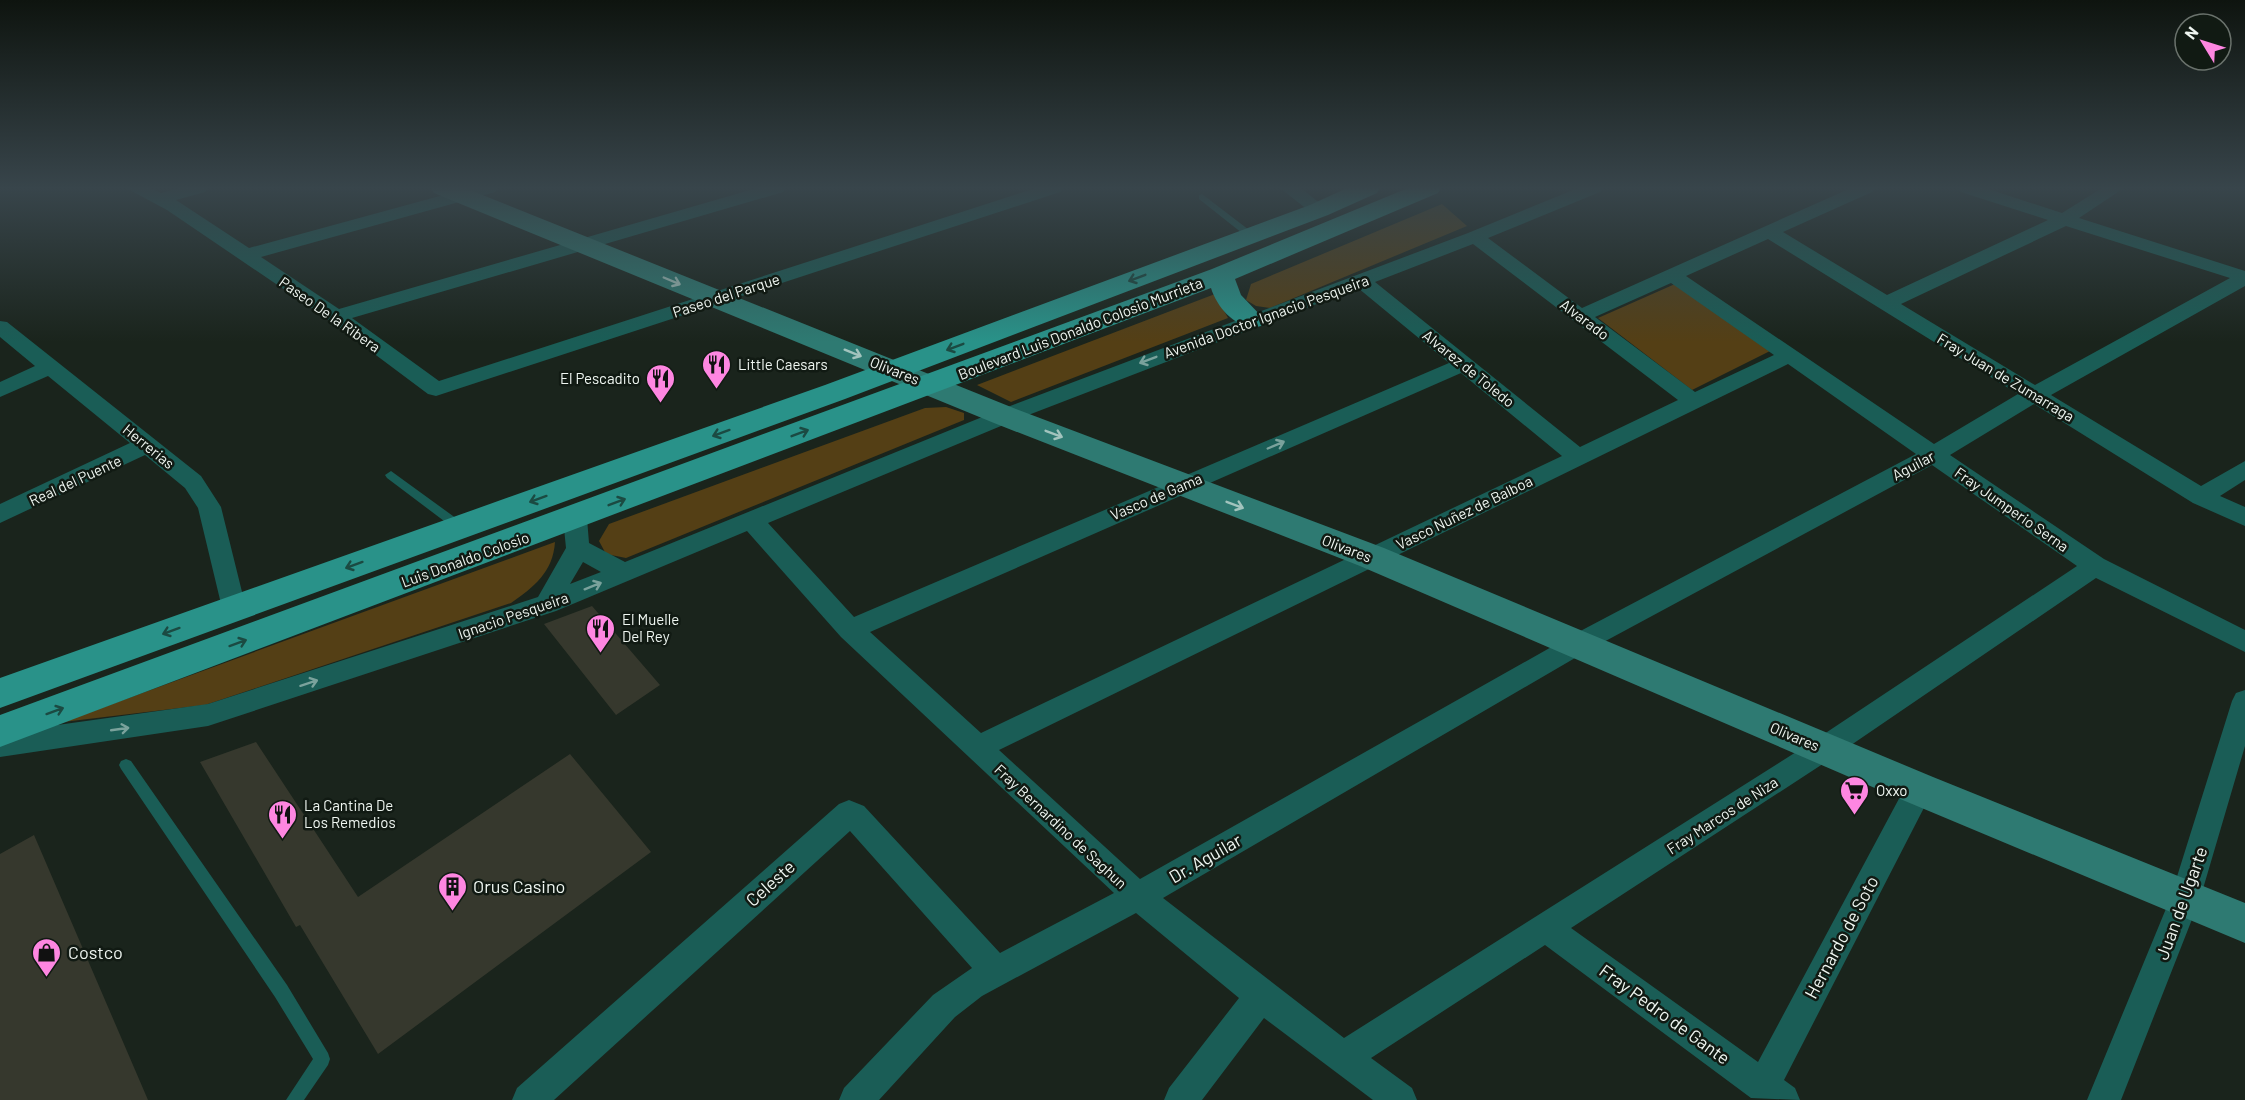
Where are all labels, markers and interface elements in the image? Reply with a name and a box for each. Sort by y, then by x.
north arrow [2173,12,2233,72]
text: N [2180,22,2202,42]
street label: Paseo del Parque [670,269,782,321]
street label: Avenida Doctor Ignacio Pesqueira [1161,270,1371,362]
street label: Paseo De la Ribera [276,272,384,356]
street label: Boulevard Luis Donaldo Colosio Murrieta [955,273,1205,383]
one-way arrow [1129,273,1147,284]
one-way arrow [663,276,681,287]
street label: Alvarado [1557,295,1613,343]
street label: Alvarez de Toledo [1419,325,1519,411]
street label: Fray Juan de Zumarraga [1934,329,2078,425]
one-way arrow [946,342,965,353]
restaurant icon: Little Caesars [701,348,733,390]
one-way arrow [844,349,862,360]
street label: Olivares [868,352,922,388]
place label: Little Caesars [738,355,828,373]
one-way arrow [1139,355,1157,366]
restaurant icon: El Pescadito [645,362,677,404]
place label: El Pescadito [560,369,640,387]
street label: Herrerias [120,420,178,472]
one-way arrow [790,426,808,437]
one-way arrow [712,428,731,439]
one-way arrow [1044,430,1062,441]
one-way arrow [1266,439,1284,450]
street label: Aguilar [1889,446,1938,484]
street label: Real del Puente [26,451,124,509]
street label: Fray Jumperio Serna [1952,463,2072,555]
street label: Vasco de Gama [1107,469,1205,523]
street label: Vasco Nuñez de Balboa [1393,471,1535,553]
one-way arrow [529,494,548,505]
one-way arrow [608,496,626,507]
one-way arrow [1226,500,1244,511]
street label: Luis Donaldo Colosio [399,528,531,590]
street label: Olivares [1320,530,1374,566]
one-way arrow [345,560,364,571]
one-way arrow [583,580,602,591]
street label: Ignacio Pesqueira [456,588,570,642]
place label: El Muelle Del Rey [622,610,679,645]
restaurant icon: El Muelle Del Rey [585,612,617,654]
one-way arrow [162,626,181,637]
one-way arrow [228,637,247,648]
one-way arrow [299,677,318,688]
one-way arrow [45,704,64,715]
street label: Olivares [1768,718,1822,754]
one-way arrow [110,723,130,734]
street label: Fray Bernardino de Saghun [991,760,1131,892]
street label: Fray Marcos de Niza [1663,772,1781,858]
supermarket icon: Oxxo [1839,774,1871,816]
place label: Oxxo [1876,781,1908,799]
place label: La Cantina De Los Remedios [304,796,396,831]
restaurant icon: La Cantina De Los Remedios [267,798,299,840]
street label: Dr. Aguilar [1165,828,1246,888]
street label: Juan de Ugarte [2150,843,2212,963]
street label: Celeste [741,855,799,911]
building icon: Orus Casino [436,870,468,912]
street label: Hernardo de Soto [1799,872,1883,1002]
place label: Orus Casino [473,875,565,897]
shop icon: Costco [31,936,63,978]
place label: Costco [68,941,123,963]
street label: Fray Pedro de Gante [1595,959,1735,1069]

